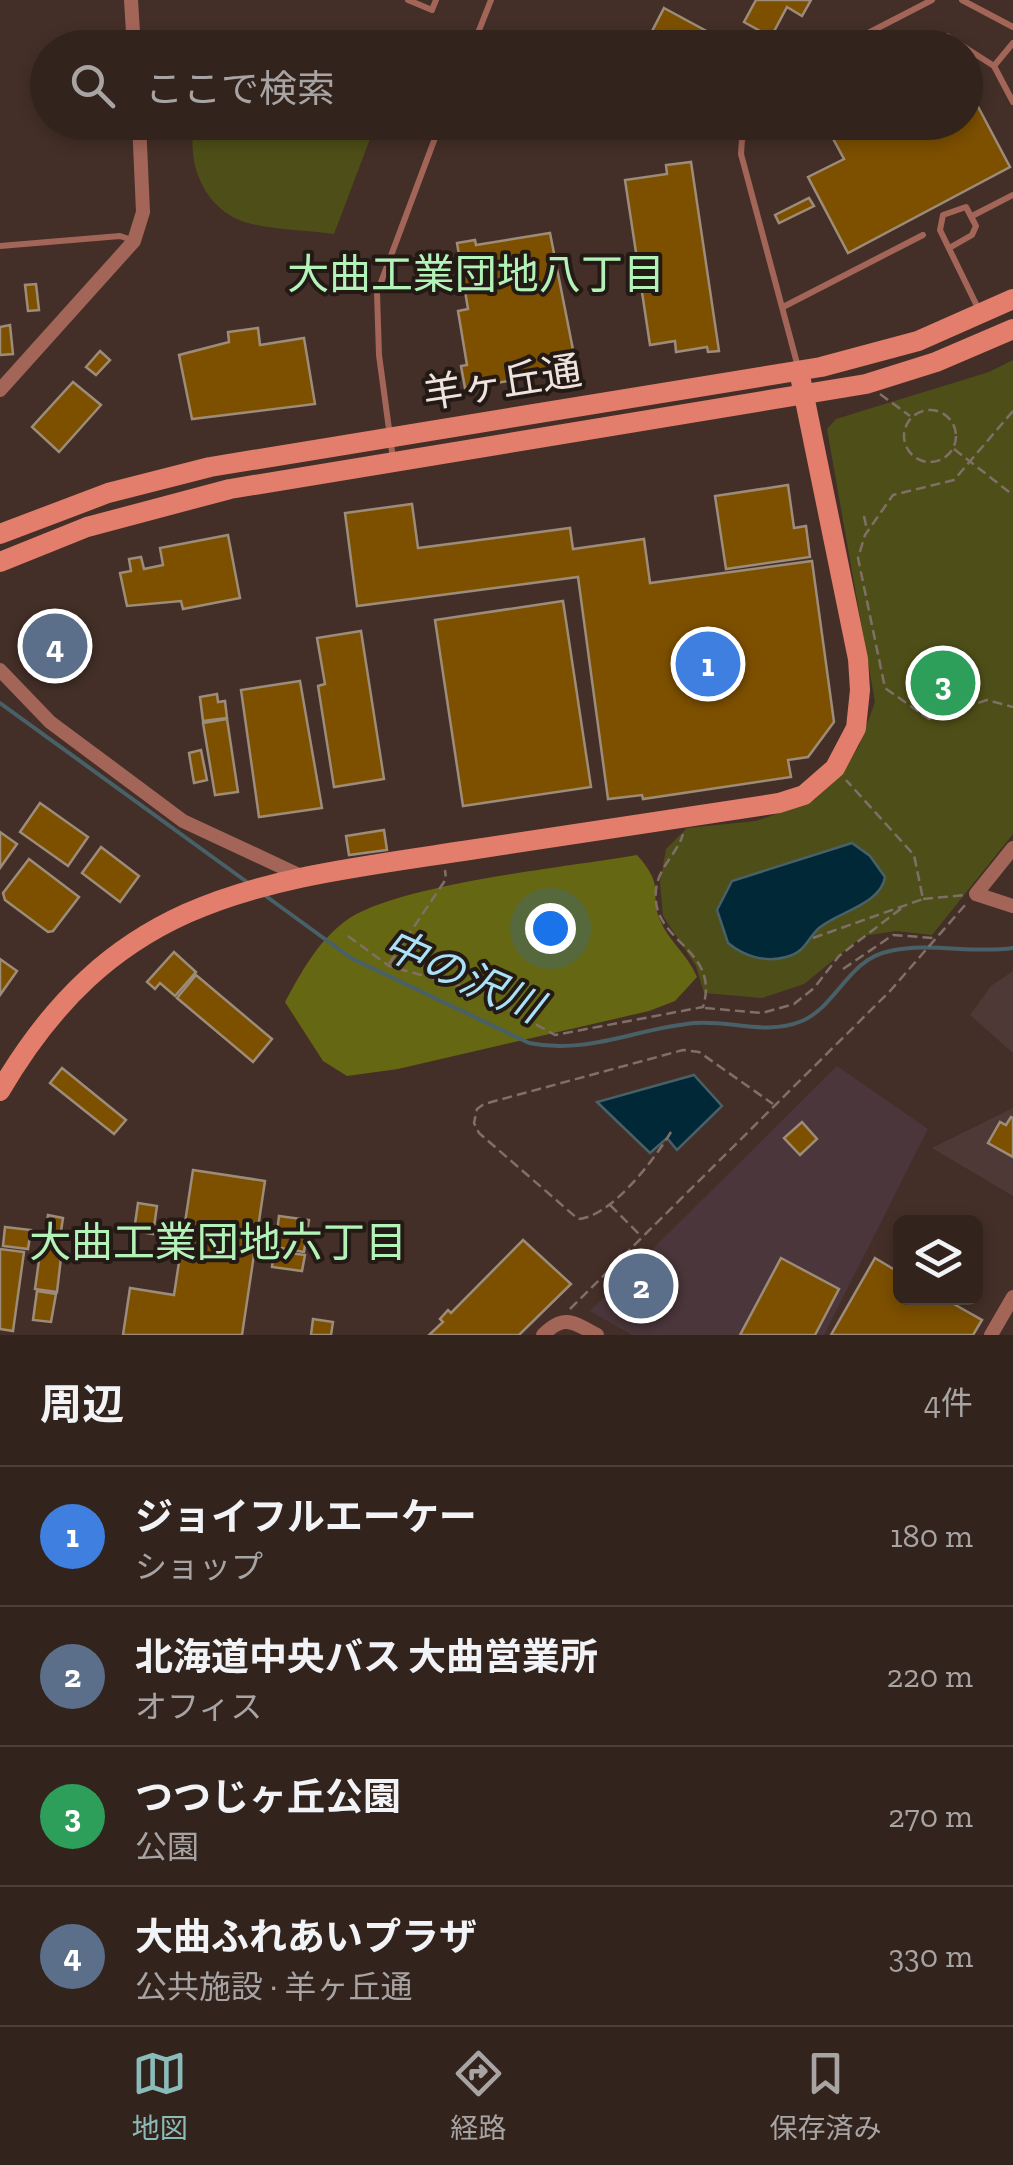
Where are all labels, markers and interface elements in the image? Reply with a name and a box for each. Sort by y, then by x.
search box [30,30,983,140]
icon: search [65,58,120,113]
text: ここで検索 [145,66,335,112]
district label: 大曲工業団地八丁目 [287,249,665,300]
street label: 羊ヶ丘通 [419,346,585,418]
pin: 4 [22,608,88,684]
pin: 1 [676,626,740,702]
pin: 3 [910,646,976,720]
your location [525,903,576,954]
water label: 中の沢川 [376,918,554,1035]
map controls [893,1215,983,1305]
button: layers [893,1215,983,1305]
district label: 大曲工業団地六丁目 [29,1217,407,1268]
pin: 2 [608,1248,674,1324]
text: 周辺 [40,1379,124,1430]
text: 4件 [924,1384,973,1422]
text: ジョイフルエーケー [135,1494,477,1540]
text: 1 [66,1517,79,1555]
text: 180 m [890,1517,973,1555]
text: ショップ [135,1548,263,1586]
text: 北海道中央バス 大曲営業所 [135,1634,598,1680]
text: 2 [64,1657,81,1695]
text: 220 m [887,1657,973,1695]
text: オフィス [135,1688,262,1726]
text: つつじヶ丘公園 [135,1774,401,1820]
text: 3 [64,1797,81,1835]
text: 270 m [888,1797,973,1835]
text: 公園 [135,1828,199,1866]
text: 大曲ふれあいプラザ [135,1914,477,1960]
text: 4 [63,1937,82,1975]
text: 330 m [888,1937,973,1975]
text: 公共施設 · 羊ヶ丘通 [135,1968,413,2006]
tab: 地図 [131,2046,188,2146]
tab: 経路 [450,2046,507,2146]
tab: 保存済み [769,2046,882,2146]

